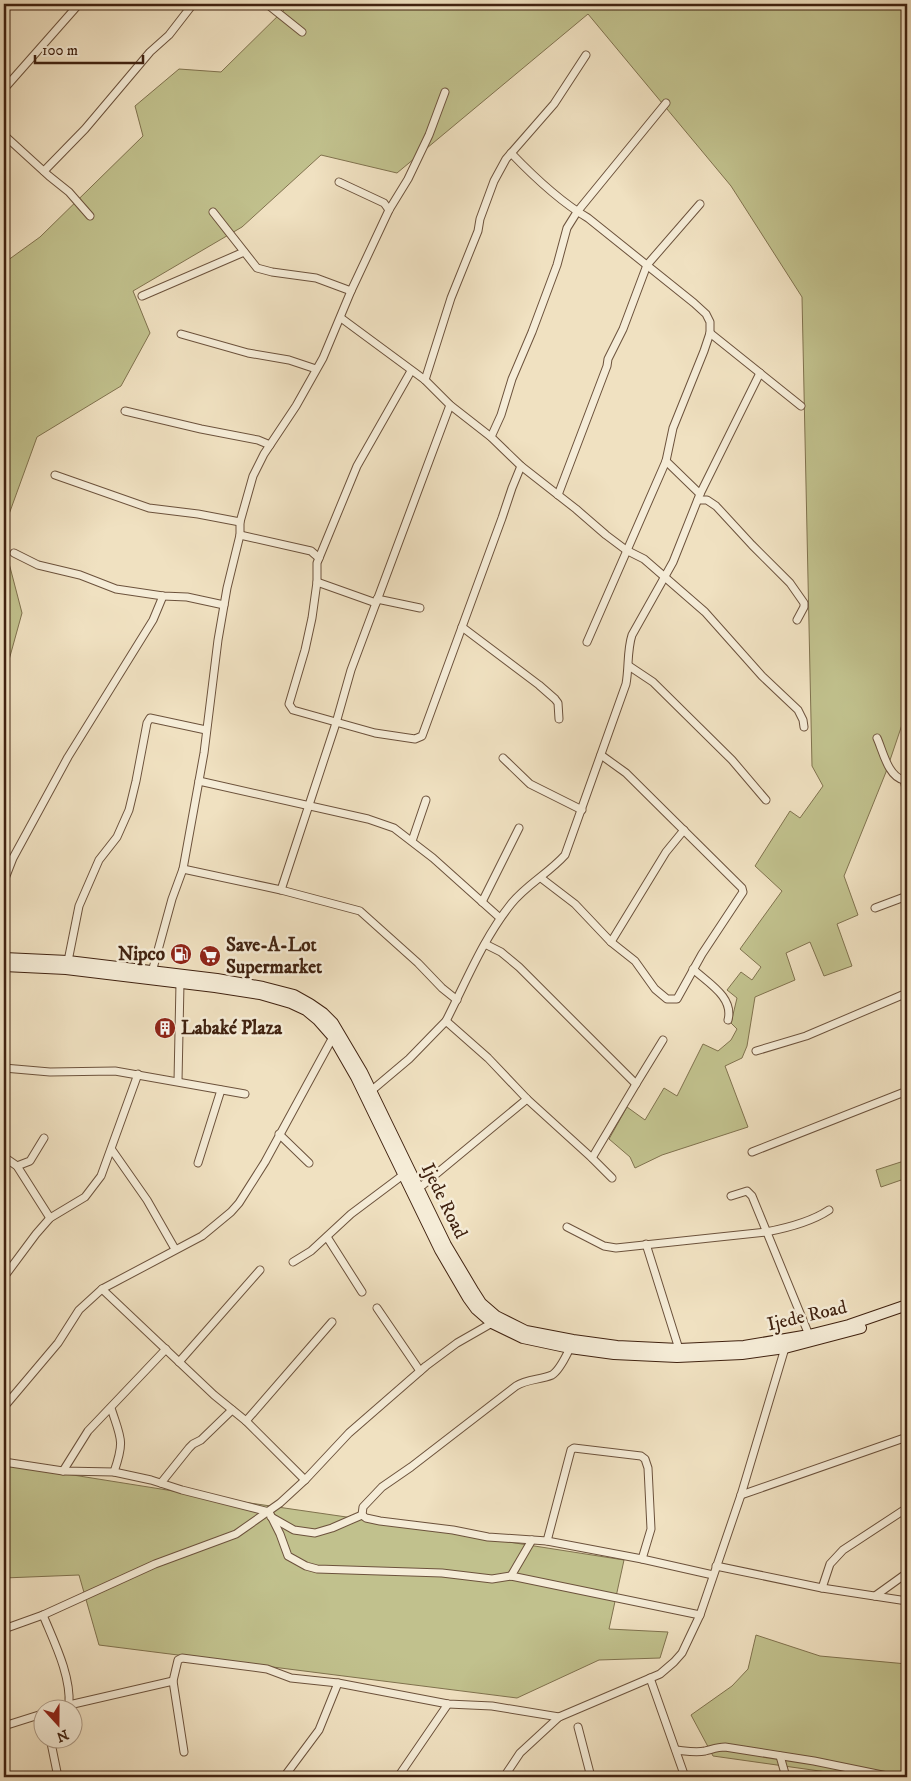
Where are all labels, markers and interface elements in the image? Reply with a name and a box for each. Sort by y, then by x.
scale bar [35,32,142,64]
text: 100 m [42,41,78,60]
place label: Save-A-Lot Supermarket [226,934,323,979]
fuel station icon: Nipco [169,942,193,966]
place label: Nipco [118,943,165,966]
supermarket icon: Save-A-Lot Supermarket [198,944,222,968]
building icon: Labaké Plaza [153,1016,177,1040]
place label: Labaké Plaza [181,1017,283,1040]
street label: Ijede Road [416,1160,472,1243]
street label: Ijede Road [765,1296,850,1336]
north arrow [32,1698,82,1748]
text: N [53,1725,71,1746]

